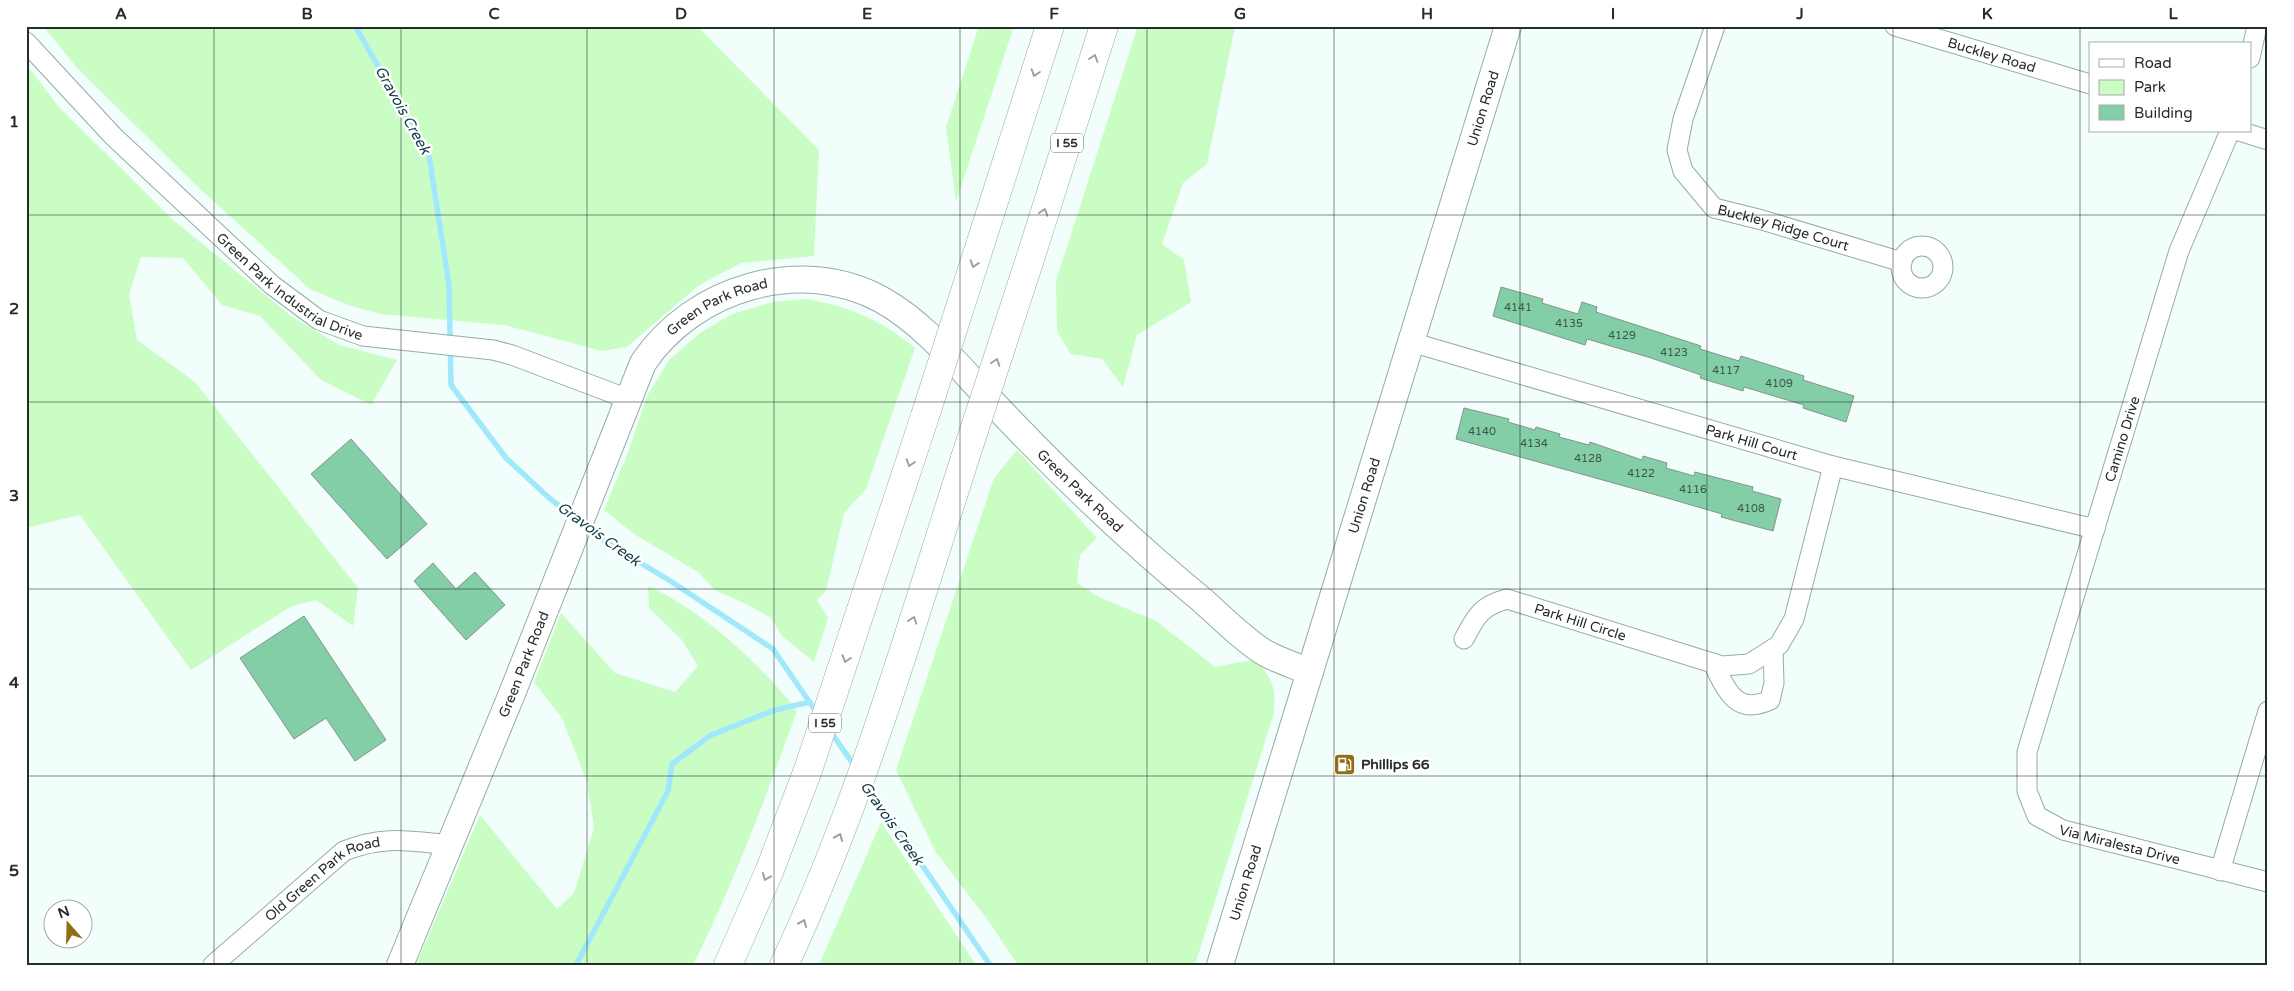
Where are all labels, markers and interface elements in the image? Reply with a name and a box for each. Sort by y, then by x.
text: A [115,4,127,24]
text: B [301,4,313,24]
text: C [488,4,500,24]
text: D [675,4,687,24]
text: E [862,4,872,24]
text: F [1049,4,1059,24]
text: G [1234,4,1246,24]
text: H [1421,4,1433,24]
text: I [1611,4,1615,24]
text: J [1795,4,1804,24]
text: K [1982,4,1993,24]
text: L [2168,4,2178,24]
street label: Buckley Road [1946,34,2038,76]
legend [2089,42,2252,132]
one-way arrow [1088,54,1098,62]
text: Road [2134,54,2172,72]
water label: Gravois Creek [371,63,436,159]
one-way arrow [1031,68,1041,76]
street label: Union Road [1464,69,1503,148]
text: Park [2134,78,2166,96]
text: Building [2134,104,2193,122]
text: 1 [9,112,19,132]
road number: I 55 [1051,134,1083,152]
street label: Buckley Ridge Court [1716,201,1851,255]
one-way arrow [1039,209,1049,217]
street label: Green Park Industrial Drive [213,229,365,344]
one-way arrow [970,259,980,267]
street label: Green Park Road [663,275,769,340]
text: 2 [9,299,19,319]
house number: 4141 [1504,301,1532,314]
house number: 4135 [1555,317,1583,330]
house number: 4129 [1608,329,1636,342]
house number: 4123 [1660,346,1688,359]
one-way arrow [991,358,1001,367]
house number: 4117 [1712,364,1740,377]
house number: 4109 [1765,377,1793,390]
street label: Camino Drive [2101,394,2144,484]
street label: Park Hill Court [1703,421,1800,464]
house number: 4140 [1468,425,1496,438]
house number: 4134 [1520,437,1548,450]
street label: Green Park Road [1033,446,1126,536]
house number: 4128 [1574,452,1602,465]
street label: Union Road [1345,456,1384,536]
one-way arrow [905,458,915,467]
house number: 4122 [1627,467,1655,480]
house number: 4116 [1679,483,1707,496]
text: 3 [9,486,19,506]
water label: Gravois Creek [554,498,645,571]
house number: 4108 [1737,502,1765,515]
street label: Park Hill Circle [1532,600,1628,645]
street label: Green Park Road [495,609,553,720]
one-way arrow [907,616,917,625]
one-way arrow [842,654,852,663]
text: 4 [9,673,19,693]
road number: I 55 [809,714,841,732]
fuel station icon: Phillips 66 [1333,752,1357,776]
place label: Phillips 66 [1361,756,1430,773]
water label: Gravois Creek [856,778,929,870]
street label: Via Miralesta Drive [2057,821,2182,868]
street label: Old Green Park Road [261,833,381,925]
one-way arrow [833,833,843,841]
street label: Union Road [1226,843,1265,923]
text: 5 [9,861,19,881]
one-way arrow [762,872,773,881]
north arrow [42,898,92,948]
text: N [56,902,72,922]
one-way arrow [796,919,807,928]

